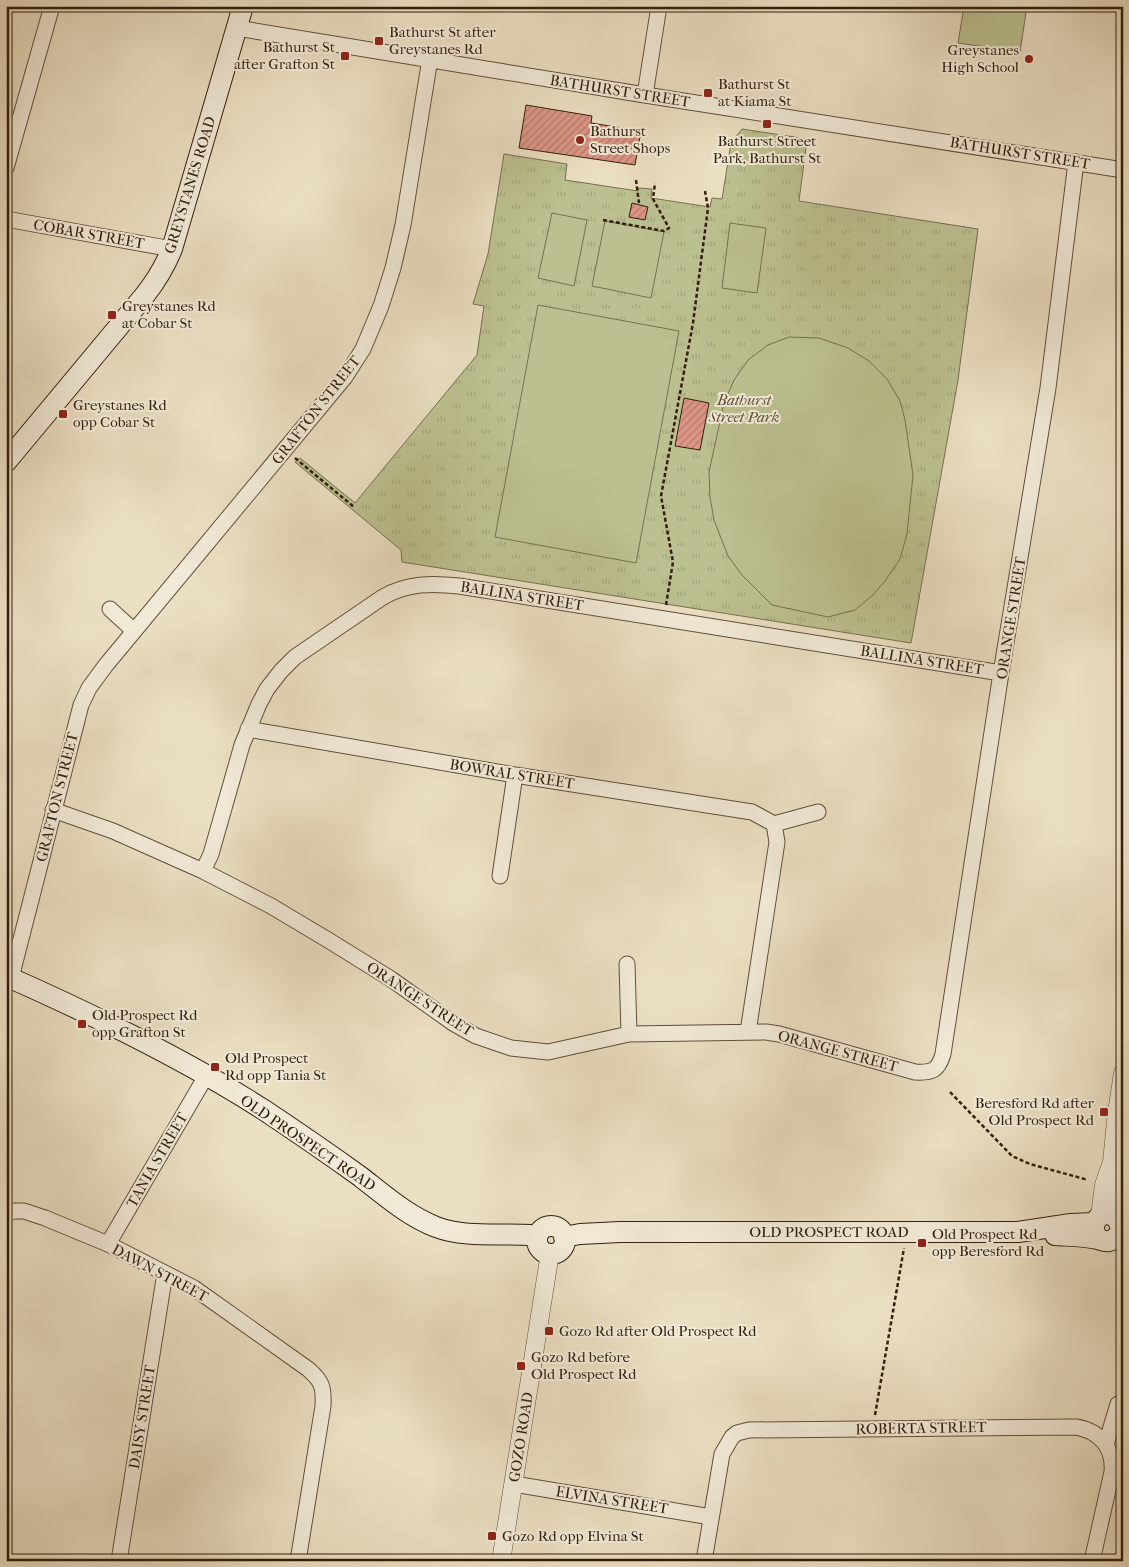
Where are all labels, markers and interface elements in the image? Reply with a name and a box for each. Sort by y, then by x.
place label: Bathurst St after Greystanes Rd [389,23,496,58]
marker: Bathurst St after Greystanes Rd [373,35,385,47]
place label: Bathurst St after Grafton St [234,38,336,73]
place label: Greystanes High School [941,41,1019,76]
marker: Bathurst St after Grafton St [339,50,351,62]
marker: Greystanes High School [1023,53,1035,65]
street label: BATHURST STREET [549,71,692,111]
place label: Bathurst St at Kiama St [718,75,792,110]
marker: Bathurst St at Kiama St [702,87,714,99]
street label: GREYSTANES ROAD [161,114,219,256]
marker: Bathurst Street Park, Bathurst St [761,118,773,130]
place label: Bathurst Street Shops [590,122,671,157]
place label: Bathurst Street Park, Bathurst St [713,132,822,167]
street label: BATHURST STREET [949,133,1092,173]
marker: Bathurst Street Shops [574,134,586,146]
street label: COBAR STREET [32,215,147,253]
place label: Greystanes Rd at Cobar St [122,297,216,332]
marker: Greystanes Rd at Cobar St [106,309,118,321]
street label: GRAFTON STREET [268,351,365,468]
park label: Bathurst Street Park [708,391,779,426]
place label: Greystanes Rd opp Cobar St [73,396,167,431]
marker: Greystanes Rd opp Cobar St [57,408,69,420]
street label: ORANGE STREET [992,555,1030,681]
street label: BALLINA STREET [459,577,586,615]
street label: BALLINA STREET [859,641,986,679]
street label: GRAFTON STREET [32,729,82,864]
street label: BOWRAL STREET [448,755,576,793]
street label: ORANGE STREET [363,958,478,1041]
place label: Old Prospect Rd opp Grafton St [92,1006,198,1041]
marker: Old Prospect Rd opp Grafton St [76,1018,88,1030]
street label: ORANGE STREET [776,1026,901,1076]
place label: Old Prospect Rd opp Tania St [225,1049,327,1084]
marker: Old Prospect Rd opp Tania St [209,1061,221,1073]
street label: OLD PROSPECT ROAD [237,1091,379,1195]
place label: Beresford Rd after Old Prospect Rd [975,1094,1095,1129]
marker: Beresford Rd after Old Prospect Rd [1098,1106,1110,1118]
street label: TANIA STREET [123,1108,192,1211]
street label: OLD PROSPECT ROAD [749,1223,909,1241]
place label: Old Prospect Rd opp Beresford Rd [932,1225,1045,1260]
marker: Old Prospect Rd opp Beresford Rd [916,1237,928,1249]
street label: DAWN STREET [109,1240,212,1306]
place label: Gozo Rd after Old Prospect Rd [559,1322,757,1340]
marker: Gozo Rd after Old Prospect Rd [543,1325,555,1337]
place label: Gozo Rd before Old Prospect Rd [531,1348,637,1383]
marker: Gozo Rd before Old Prospect Rd [515,1360,527,1372]
street label: DAISY STREET [125,1363,159,1470]
street label: GOZO ROAD [505,1391,537,1483]
street label: ROBERTA STREET [855,1418,988,1438]
street label: ELVINA STREET [554,1482,671,1518]
place label: Gozo Rd opp Elvina St [502,1527,645,1545]
marker: Gozo Rd opp Elvina St [486,1530,498,1542]

